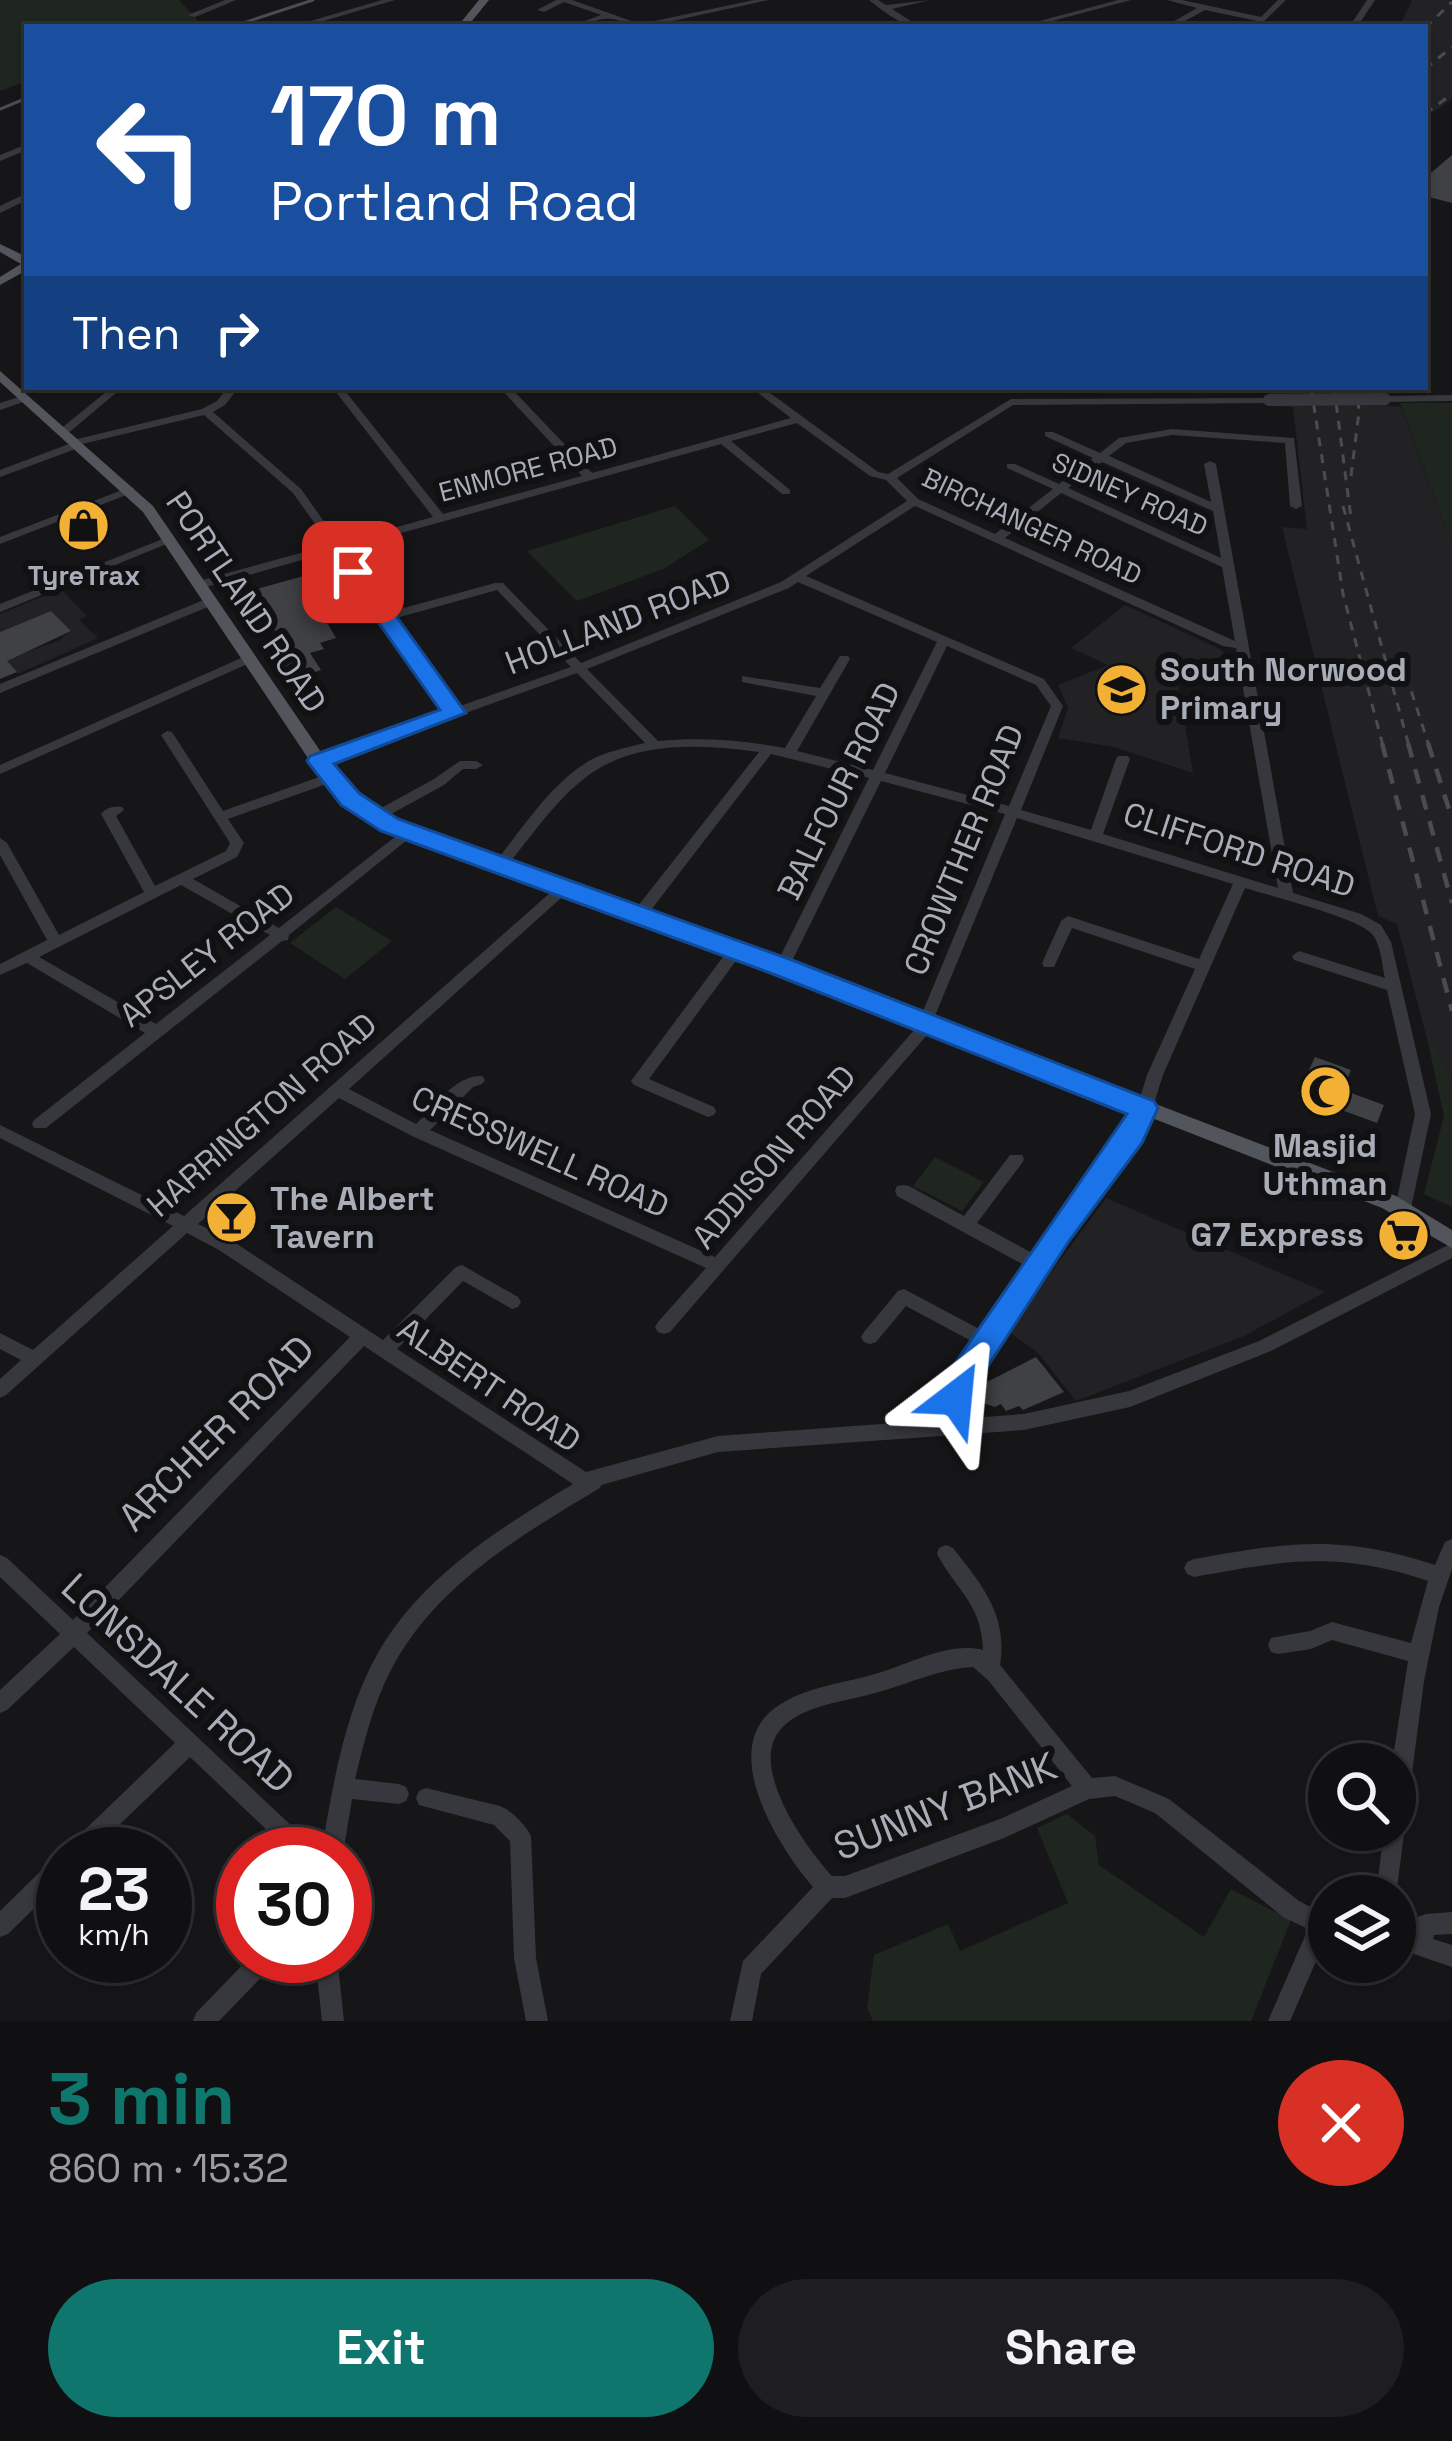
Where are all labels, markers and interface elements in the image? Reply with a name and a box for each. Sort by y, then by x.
text: 170 m [270,62,502,170]
icon: left [72,72,228,228]
text: Portland Road [270,167,639,236]
icon: right [204,300,270,366]
text: Then [72,305,180,362]
street label: ENMORE ROAD [435,428,621,510]
street label: SIDNEY ROAD [1047,444,1213,544]
street label: BIRCHANGER ROAD [917,460,1147,592]
street label: PORTLAND ROAD [156,483,336,721]
shop icon: TyreTrax [56,497,112,553]
pin [302,521,404,623]
icon: arrive [320,539,386,605]
place label: TyreTrax [28,558,140,593]
street label: HOLLAND ROAD [499,560,737,684]
place label: South Norwood Primary [1160,649,1407,729]
school or university icon: South Norwood Primary [1093,661,1149,717]
street label: BALFOUR ROAD [768,675,910,907]
street label: CROWTHER ROAD [895,718,1033,982]
street label: CLIFFORD ROAD [1118,793,1360,907]
street label: APSLEY ROAD [111,874,303,1036]
street label: HARRINGTON ROAD [138,1004,386,1226]
street label: ADDISON ROAD [683,1057,865,1257]
mosque icon: Masjid Uthman [1297,1064,1353,1120]
street label: CRESSWELL ROAD [405,1076,675,1228]
place label: Masjid Uthman [1262,1125,1388,1205]
place label: The Albert Tavern [270,1178,435,1258]
bar icon: The Albert Tavern [203,1190,259,1246]
supermarket icon: G7 Express [1375,1207,1431,1263]
place label: G7 Express [1191,1214,1364,1256]
street label: ALBERT ROAD [389,1308,589,1462]
street label: ARCHER ROAD [108,1325,324,1541]
position arrow [893,1335,1019,1461]
street label: LONSDALE ROAD [51,1563,305,1803]
street label: SUNNY BANK [827,1741,1064,1871]
map controls [1308,1743,1416,1983]
button: search [1308,1743,1416,1851]
speed limit sign: 30 [216,1827,372,1983]
text: 23 [78,1851,150,1928]
button: layers [1308,1875,1416,1983]
text: km/h [78,1915,150,1954]
text: 3 min [48,2053,235,2145]
button: close [1278,2060,1404,2186]
text: 860 m · 15:32 [48,2144,289,2193]
button: Exit [48,2279,714,2417]
button: Share [738,2279,1404,2417]

